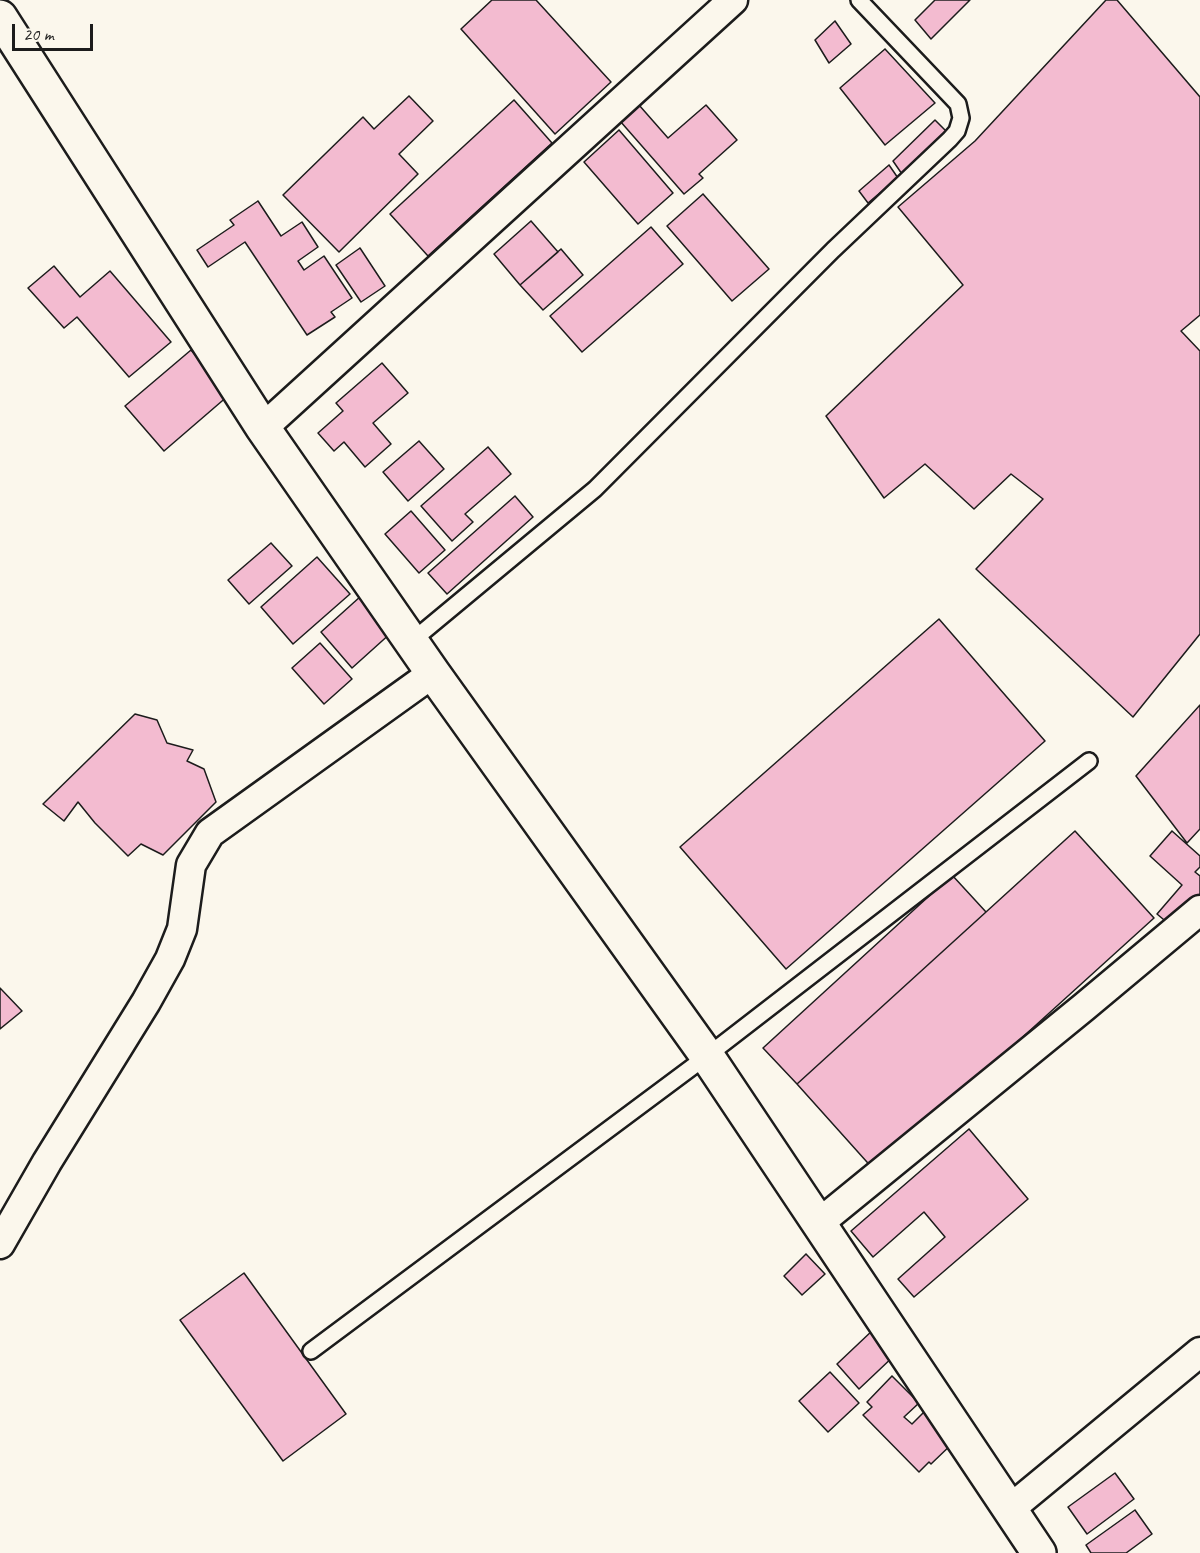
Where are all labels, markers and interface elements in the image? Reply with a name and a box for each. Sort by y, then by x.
scale bar [15,12,96,50]
text: 20 m [23,23,54,45]

